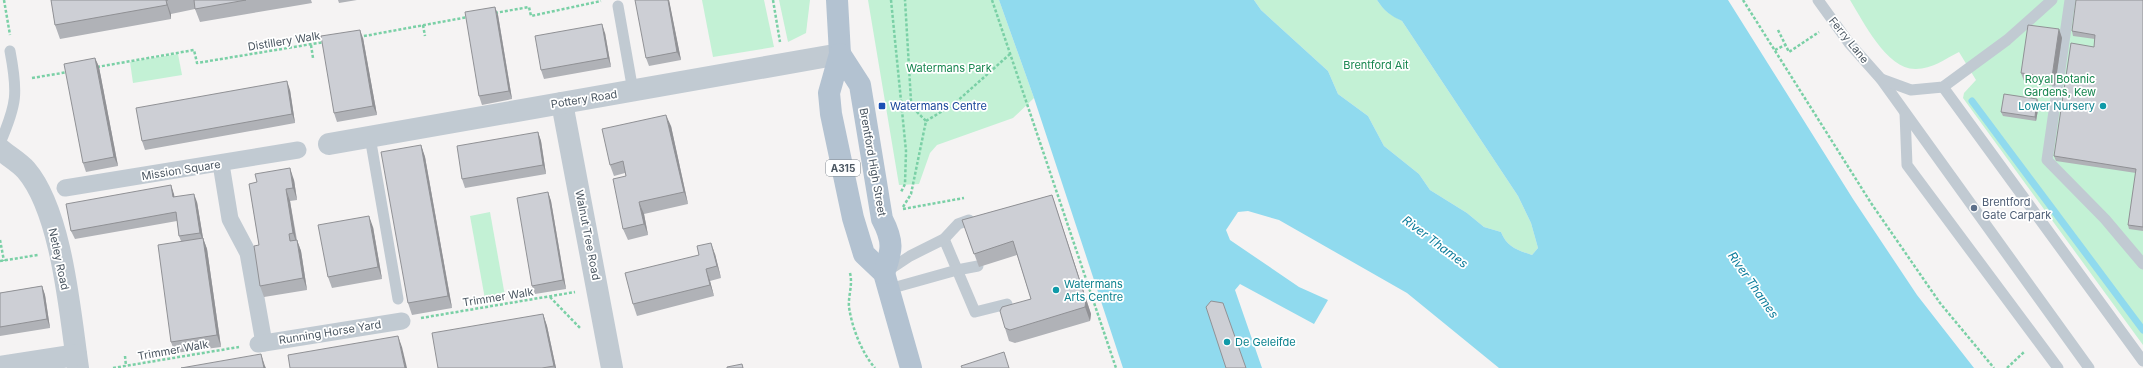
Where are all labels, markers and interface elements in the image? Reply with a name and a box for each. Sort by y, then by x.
street label: Ferry Lane [1826,14,1872,66]
street label: Distillery Walk [247,28,321,54]
park label: Brentford Ait [1343,58,1409,72]
park label: Watermans Park [906,61,992,75]
park label: Royal Botanic Gardens, Kew [2024,72,2096,99]
street label: Pottery Road [550,87,618,111]
place label: Watermans Centre [890,99,987,113]
place label: Lower Nursery [2018,99,2095,113]
marker: Watermans Centre [877,101,887,111]
marker: Lower Nursery [2098,101,2108,111]
street label: Brentford High Street [857,107,889,218]
street label: Mission Square [140,157,222,183]
road number: A315 [826,160,860,176]
street label: Walnut Tree Road [572,189,604,281]
place label: Brentford Gate Carpark [1982,195,2051,222]
marker: Brentford Gate Carpark [1969,203,1979,213]
water label: River Thames [1400,212,1471,271]
street label: Netley Road [46,227,72,291]
water label: River Thames [1725,248,1782,321]
place label: Watermans Arts Centre [1064,277,1123,304]
street label: Trimmer Walk [462,284,534,310]
marker: Watermans Arts Centre [1051,285,1061,295]
street label: Running Horse Yard [278,317,382,347]
place label: De Geleifde [1235,335,1296,349]
street label: Trimmer Walk [137,337,209,363]
marker: De Geleifde [1222,337,1232,347]

